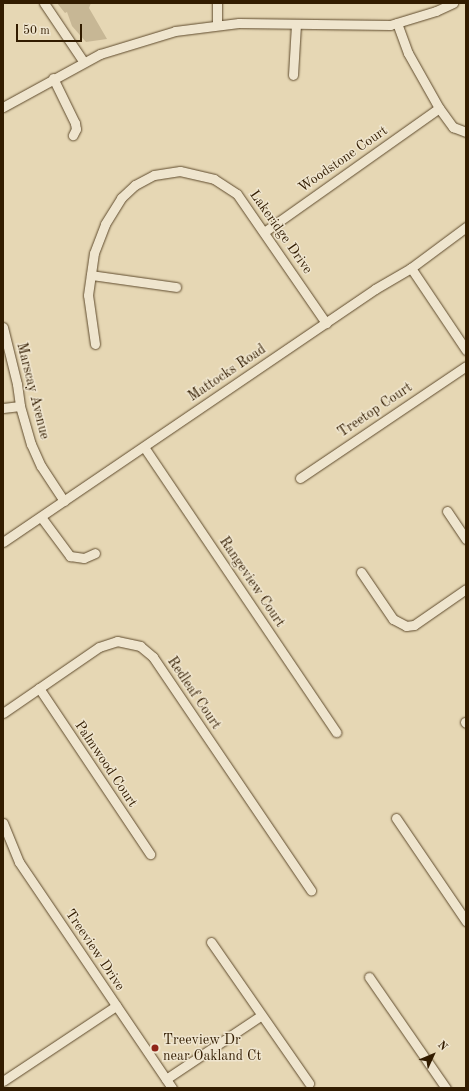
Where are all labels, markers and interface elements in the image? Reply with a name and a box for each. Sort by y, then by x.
scale bar [18,16,84,42]
text: 50 m [23,25,50,37]
street label: Woodstone Court [295,122,391,196]
street label: Lakeridge Drive [246,187,316,277]
street label: Marscay Avenue [13,341,53,441]
street label: Mattocks Road [185,341,269,405]
street label: Treetop Court [335,379,415,441]
street label: Rangeview Court [216,534,288,630]
street label: Redleaf Court [164,654,224,732]
street label: Palmwood Court [71,718,141,810]
street label: Treeview Drive [62,906,128,994]
place label: Treeview Dr near Oakland Ct [163,1032,261,1064]
north arrow [413,1035,453,1075]
text: N [435,1039,449,1053]
marker: Treeview Dr near Oakland Ct [150,1043,160,1053]

